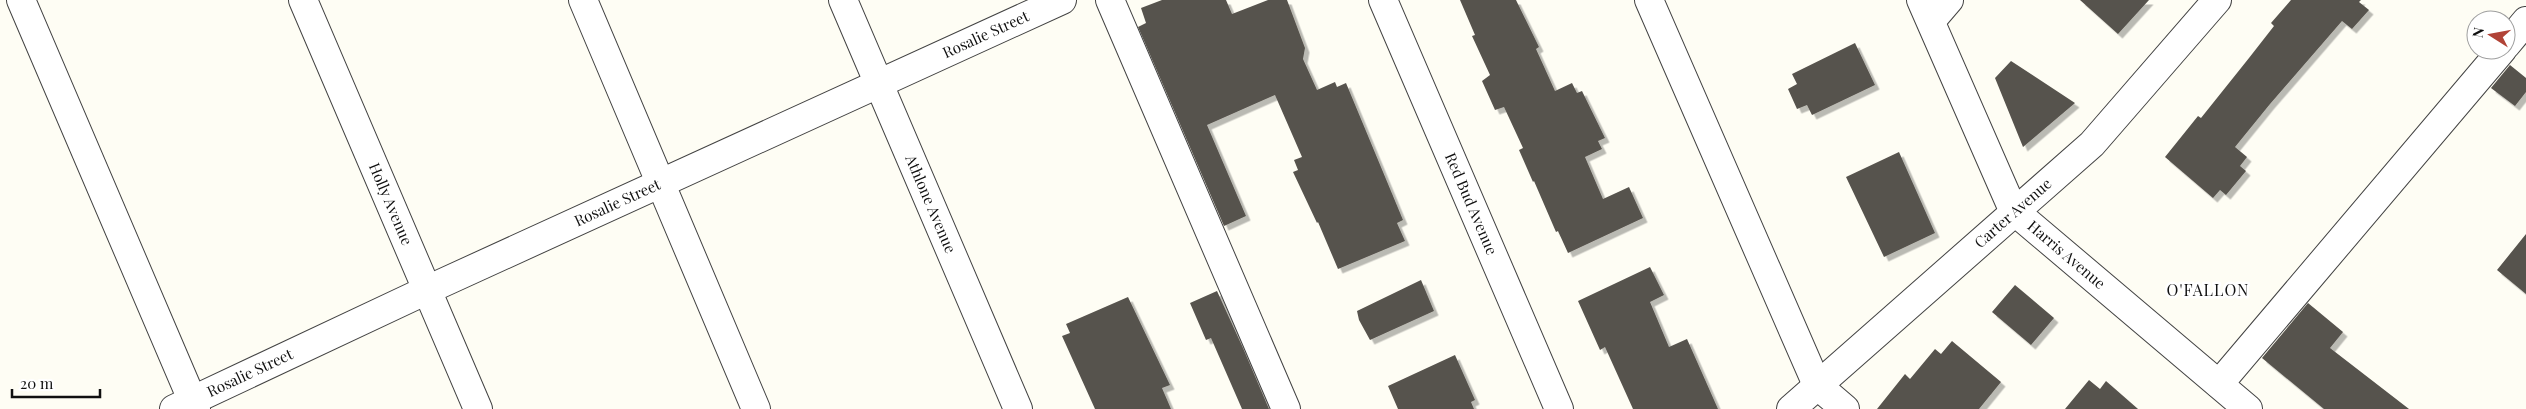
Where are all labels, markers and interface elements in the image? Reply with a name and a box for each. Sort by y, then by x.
street label: Rosalie Street [939,5,1032,62]
north arrow [2466,10,2516,60]
text: N [2467,26,2488,39]
street label: Red Bud Avenue [1441,149,1502,258]
street label: Athlone Avenue [901,150,961,256]
street label: Holly Avenue [365,159,418,248]
street label: Rosalie Street [571,173,664,230]
street label: Carter Avenue [1970,173,2055,252]
street label: Harris Avenue [2024,216,2110,293]
district label: O'FALLON [2167,279,2249,300]
street label: Rosalie Street [203,343,296,401]
scale bar [12,366,100,398]
text: 20 m [20,373,54,393]

